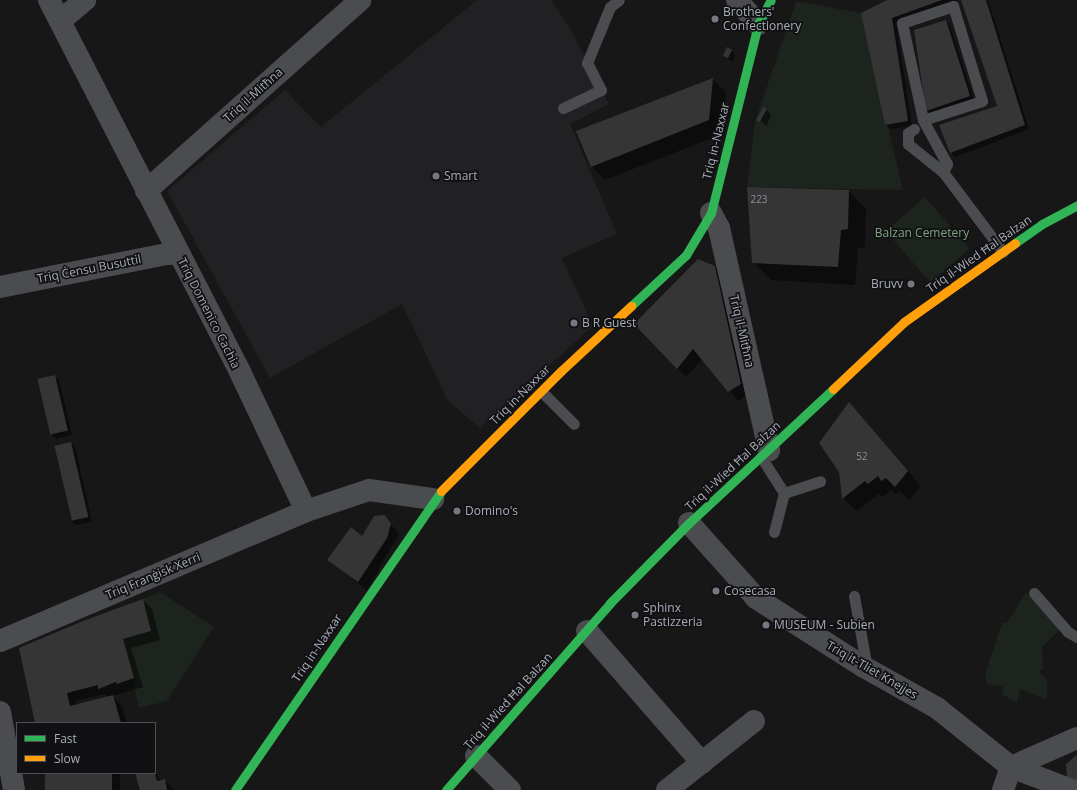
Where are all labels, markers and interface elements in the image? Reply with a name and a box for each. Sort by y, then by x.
place label: Brothers' Confectionery [723,5,801,33]
marker: Brothers' Confectionery [710,14,720,24]
street label: Triq il-Mitħna [221,65,285,125]
street label: Triq in-Naxxar [699,101,733,181]
place label: Smart [444,169,478,183]
marker: Smart [431,171,441,181]
house number: 223 [750,194,768,206]
street label: Triq il-Wied Ħal Balzan [924,212,1034,296]
park label: Balzan Cemetery [875,226,969,240]
street label: Triq Ċensu Busuttil [36,252,142,286]
street label: Triq Domenico Cachia [175,255,243,371]
place label: Bruvv [871,277,903,291]
marker: Bruvv [906,279,916,289]
street label: Triq il-Mitħna [727,293,757,369]
place label: B R Guest [582,316,636,330]
marker: B R Guest [569,318,579,328]
street label: Triq in-Naxxar [487,362,553,428]
street label: Triq il-Wied Ħal Balzan [682,418,784,514]
house number: 52 [856,451,868,463]
place label: Domino's [465,504,518,518]
marker: Domino's [452,506,462,516]
street label: Triq Franġisk Xerri [104,550,202,602]
place label: Cosecasa [724,584,776,598]
marker: Cosecasa [711,586,721,596]
place label: Sphinx Pastizzeria [643,601,703,629]
marker: Sphinx Pastizzeria [630,610,640,620]
street label: Triq in-Naxxar [289,611,345,685]
place label: MUSEUM - Subien [774,618,875,632]
marker: MUSEUM - Subien [761,620,771,630]
street label: Triq it-Tliet Knejjes [824,638,920,702]
street label: Triq il-Wied Ħal Balzan [461,650,555,752]
legend [16,722,156,774]
text: Fast [54,730,77,747]
text: Slow [54,750,80,767]

